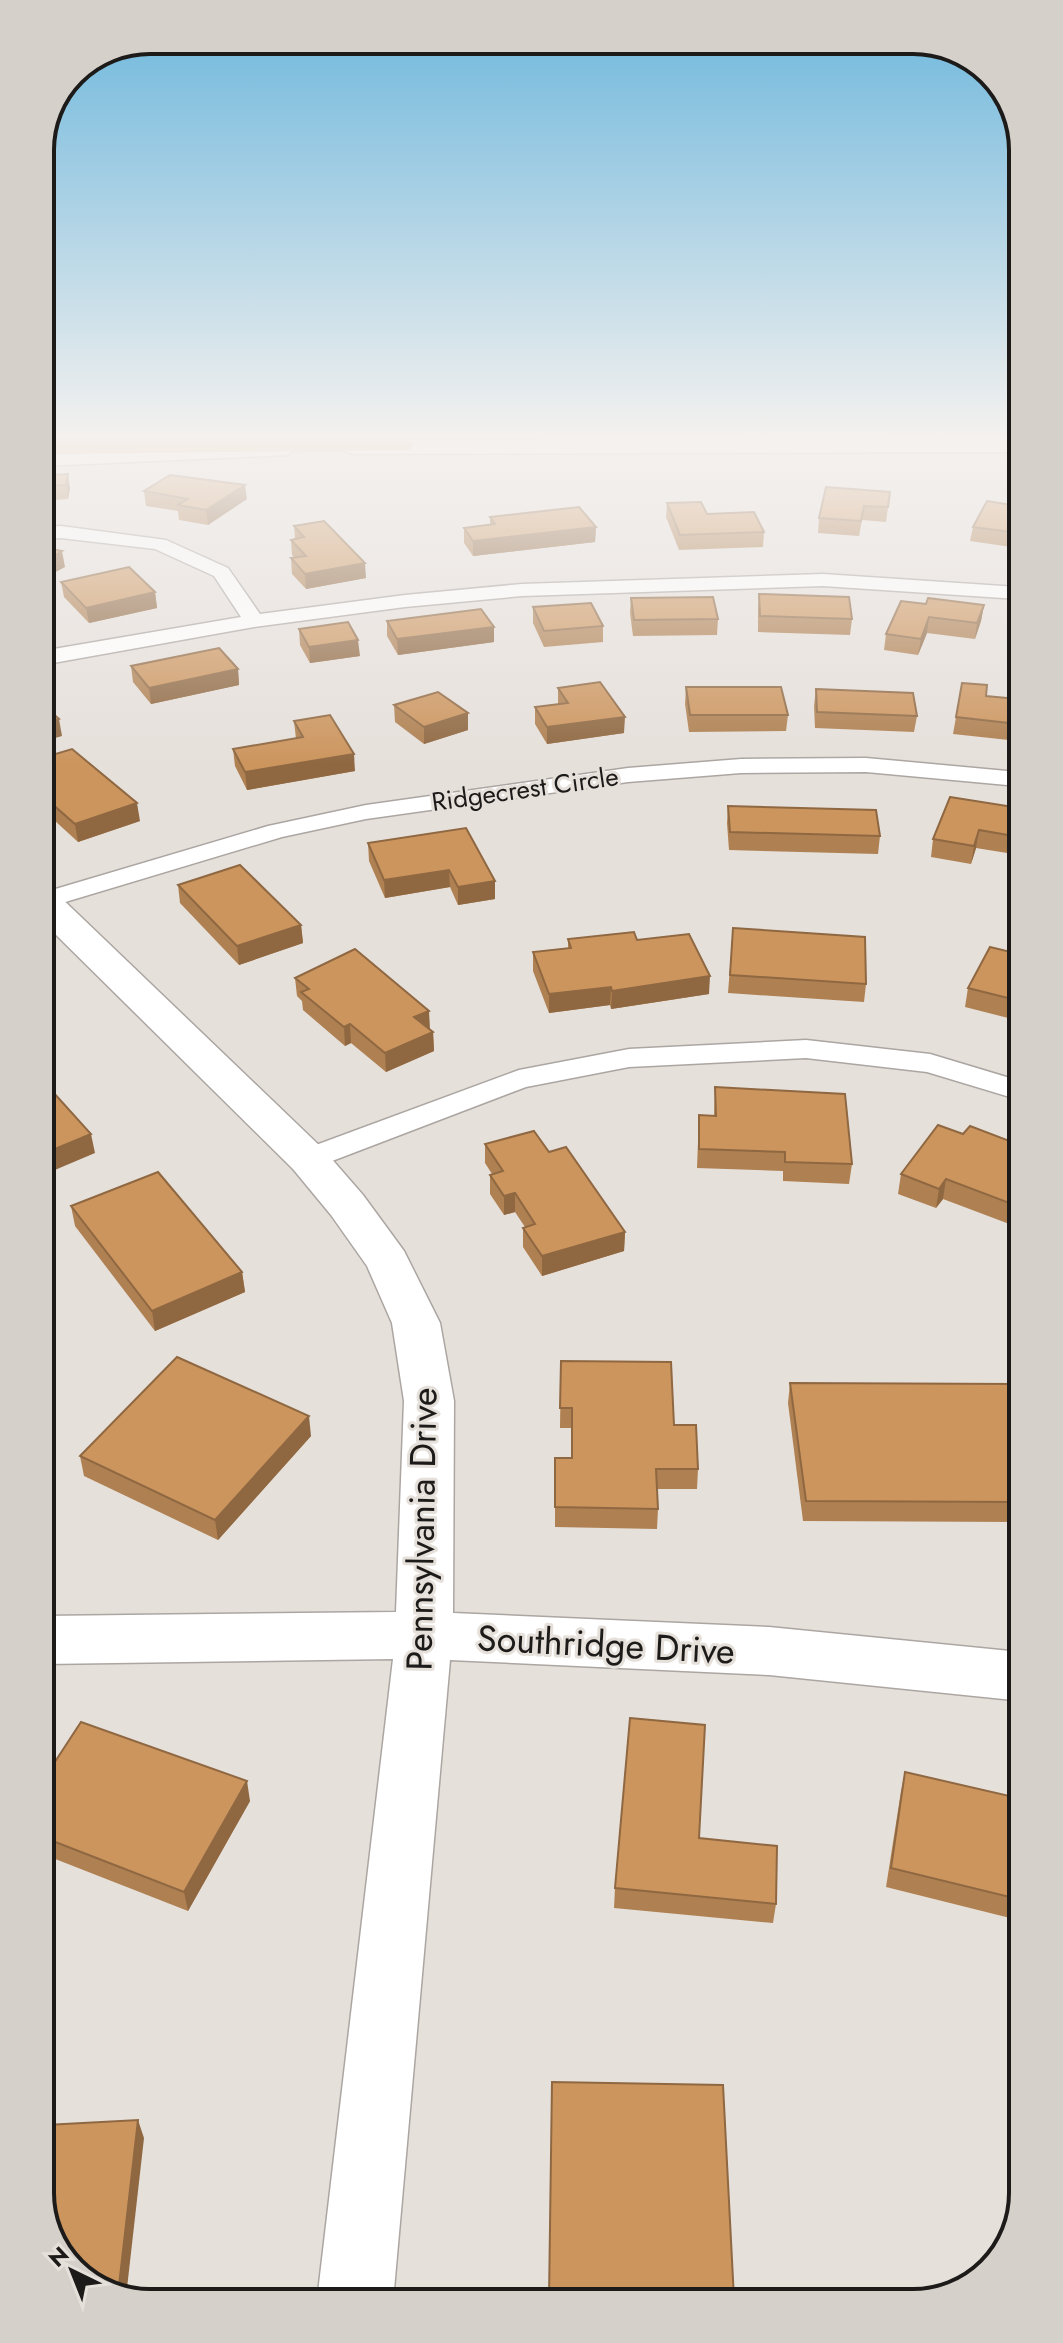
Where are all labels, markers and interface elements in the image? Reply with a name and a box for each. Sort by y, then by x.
street label: Ridgecrest Circle [429,757,621,821]
street label: Pennsylvania Drive [393,1387,449,1671]
street label: Southridge Drive [476,1611,736,1677]
north arrow [32,2231,112,2311]
text: N [41,2239,76,2274]

